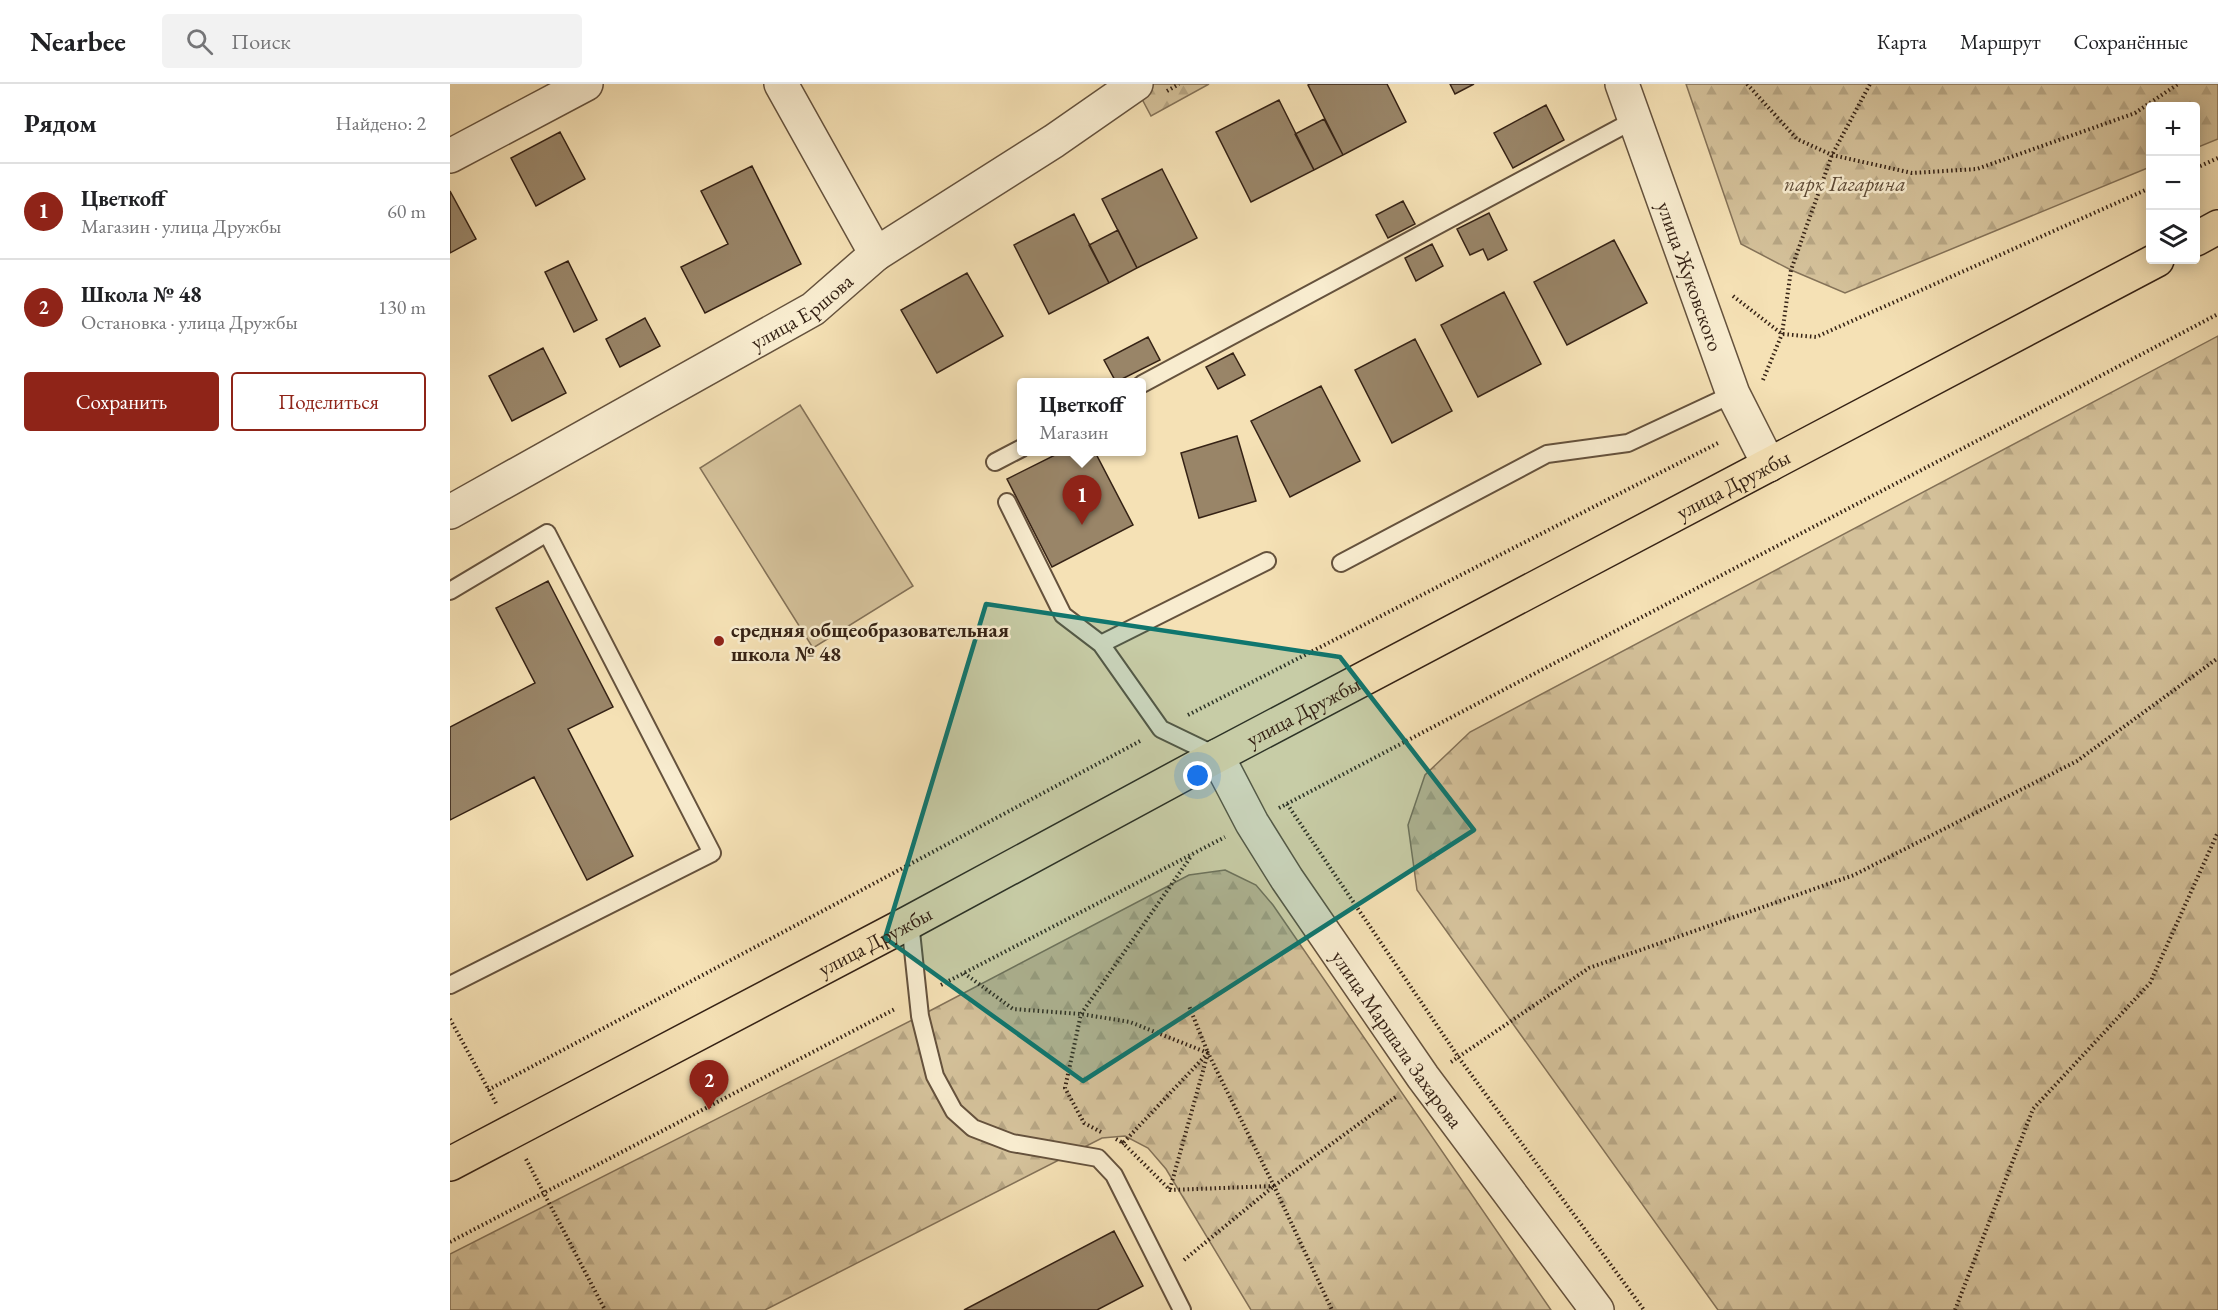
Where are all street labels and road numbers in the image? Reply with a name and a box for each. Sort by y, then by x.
street label: улица Жуковского [1652,197,1730,355]
street label: улица Ершова [745,267,859,355]
street label: улица Дружбы [1671,443,1795,525]
street label: улица Дружбы [1241,669,1365,752]
street label: улица Дружбы [813,899,937,982]
street label: улица Маршала Захарова [1326,944,1470,1134]

